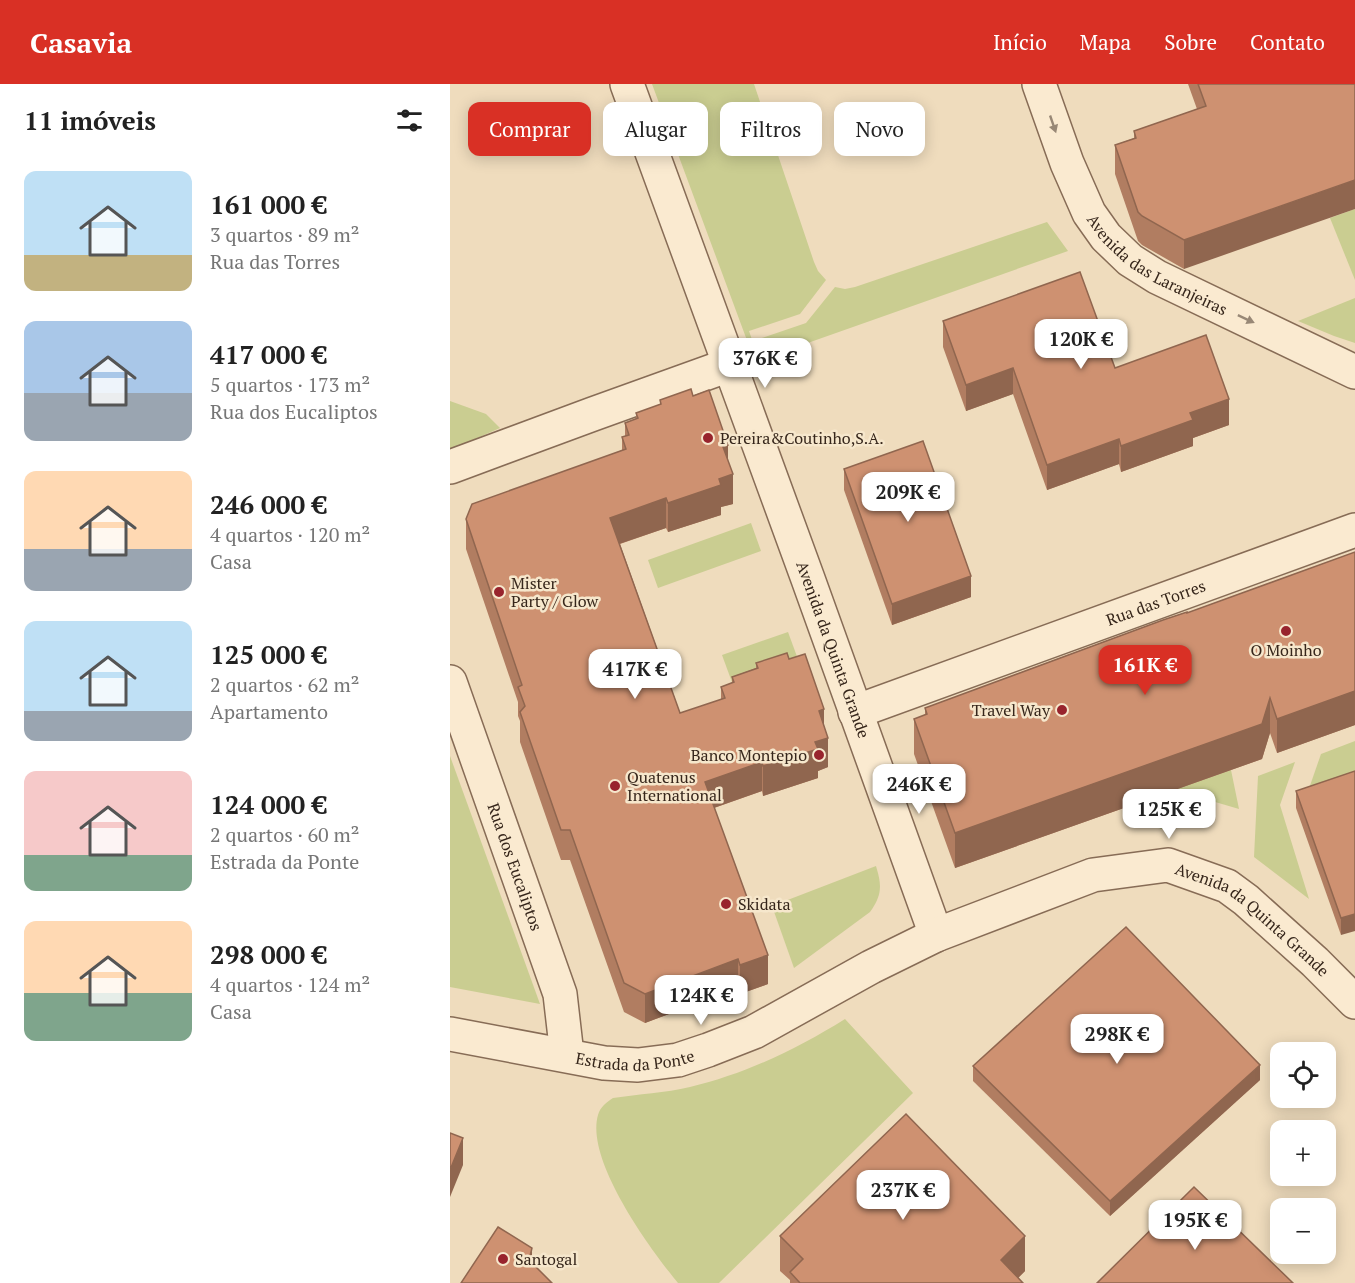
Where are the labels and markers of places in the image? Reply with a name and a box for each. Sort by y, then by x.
pin: 120K € [1032,319,1130,370]
pin: 376K € [716,338,814,389]
place label: Pereira&Coutinho,S.A. [720,427,884,449]
marker: Pereira&Coutinho,S.A. [701,431,715,445]
pin: 209K € [859,472,957,523]
place label: Mister Party / Glow [511,572,599,612]
marker: Mister Party / Glow [492,585,506,599]
marker: O Moinho [1279,624,1293,638]
place label: O Moinho [1250,639,1322,661]
pin: 161K € [1096,645,1194,696]
pin: 417K € [586,649,684,700]
place label: Travel Way [972,699,1051,721]
marker: Travel Way [1055,703,1069,717]
place label: Banco Montepio [691,744,807,766]
marker: Banco Montepio [812,748,826,762]
pin: 246K € [870,764,968,815]
place label: Quatenus International [627,766,722,806]
marker: Quatenus International [608,779,622,793]
pin: 125K € [1120,789,1218,840]
place label: Skidata [738,893,791,915]
marker: Skidata [719,897,733,911]
pin: 124K € [652,975,750,1026]
pin: 298K € [1068,1014,1166,1065]
pin: 237K € [854,1170,952,1221]
pin: 195K € [1146,1200,1244,1251]
place label: Santogal [515,1248,577,1270]
marker: Santogal [496,1252,510,1266]

